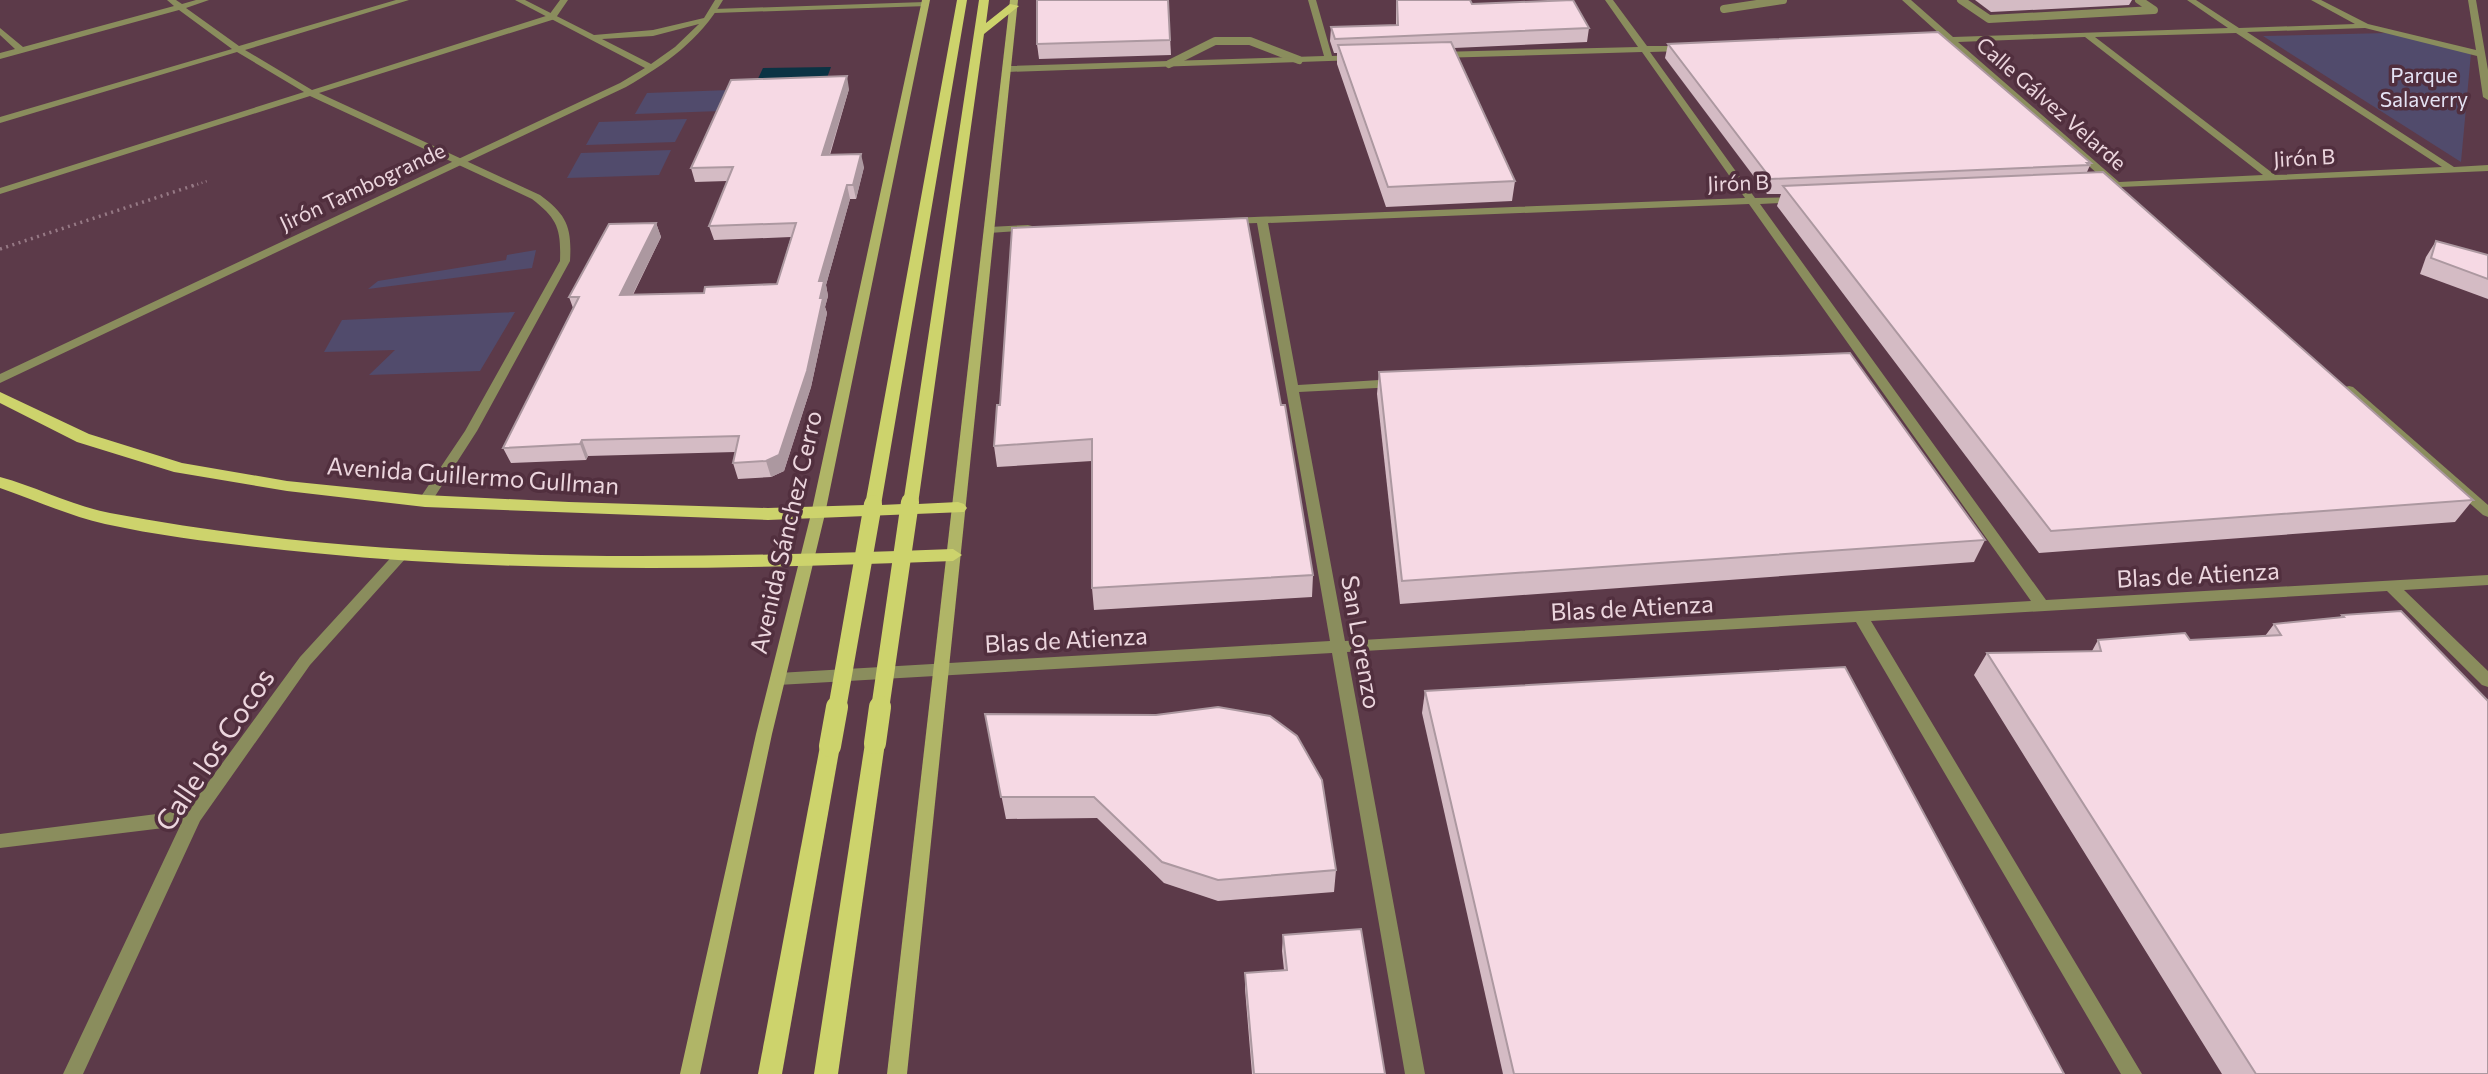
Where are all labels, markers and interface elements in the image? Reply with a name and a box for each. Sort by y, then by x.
street label: Calle Gálvez Velarde [1972,31,2132,175]
park label: Parque Salaverry [2380,62,2468,111]
street label: Jirón Tambogrande [275,137,449,235]
street label: Jirón B [2273,143,2335,171]
street label: Jirón B [1707,168,1769,196]
street label: Avenida Sánchez Cerro [743,408,827,656]
street label: Avenida Guillermo Gullman [326,450,620,500]
street label: Blas de Atienza [2116,555,2280,593]
street label: San Lorenzo [1336,573,1388,711]
street label: Blas de Atienza [1550,588,1714,626]
street label: Blas de Atienza [984,620,1148,658]
street label: Calle los Cocos [147,661,281,837]

